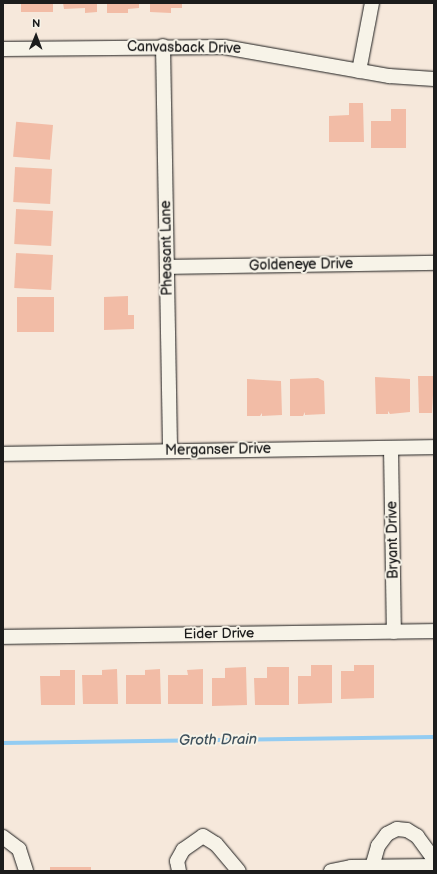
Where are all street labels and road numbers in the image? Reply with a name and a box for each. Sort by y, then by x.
street label: Canvasback Drive [127,39,241,57]
street label: Pheasant Lane [158,200,176,296]
street label: Goldeneye Drive [249,256,353,274]
street label: Merganser Drive [165,441,271,459]
street label: Bryant Drive [384,501,402,579]
street label: Eider Drive [184,625,254,643]

